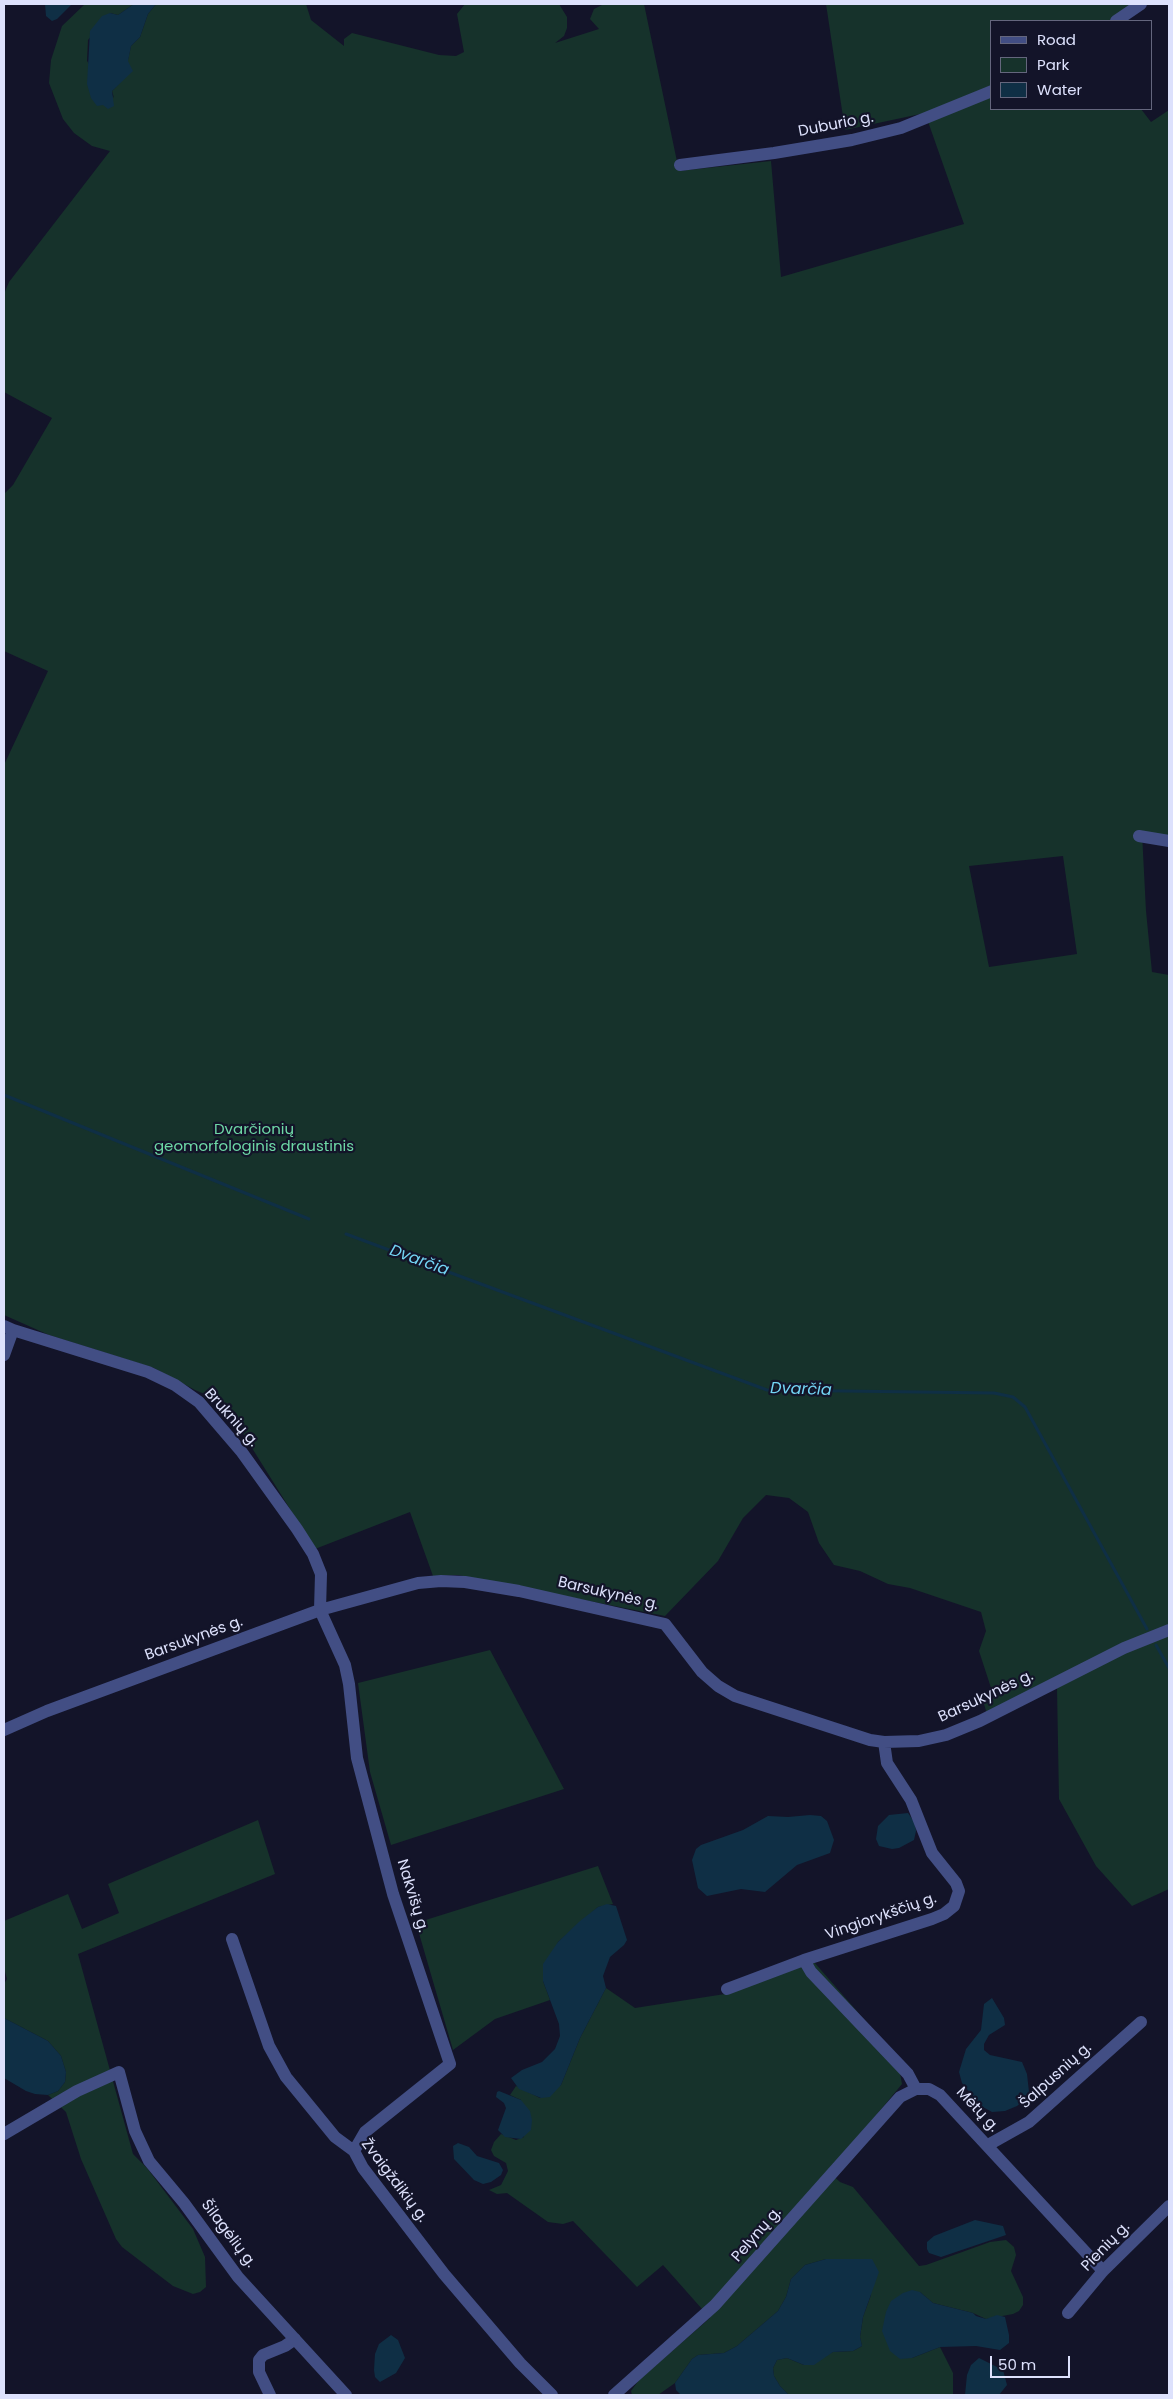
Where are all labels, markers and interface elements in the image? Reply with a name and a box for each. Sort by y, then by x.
legend [990,20,1153,110]
text: Road [1037,29,1076,50]
text: Park [1037,54,1069,75]
text: Water [1037,79,1082,100]
street label: Duburio g. [797,109,875,141]
park label: Dvarčionių geomorfologinis draustinis [154,1121,354,1156]
water label: Dvarčia [387,1241,451,1281]
water label: Dvarčia [770,1379,832,1401]
street label: Bruknių g. [200,1385,262,1451]
street label: Barsukynės g. [556,1574,660,1614]
street label: Barsukynės g. [143,1613,245,1665]
street label: Barsukynės g. [936,1667,1036,1727]
street label: Nakvišų g. [392,1857,432,1935]
street label: Vingiorykščių g. [823,1890,939,1944]
street label: Šalpusnių g. [1016,2039,1096,2113]
street label: Mėtų g. [952,2084,1002,2136]
street label: Žvaigždikių g. [357,2136,431,2226]
street label: Šilagėlių g. [197,2197,259,2271]
street label: Pelynų g. [728,2204,786,2266]
street label: Pienių g. [1078,2218,1134,2276]
scale bar [993,2346,1073,2378]
text: 50 m [998,2354,1036,2375]

